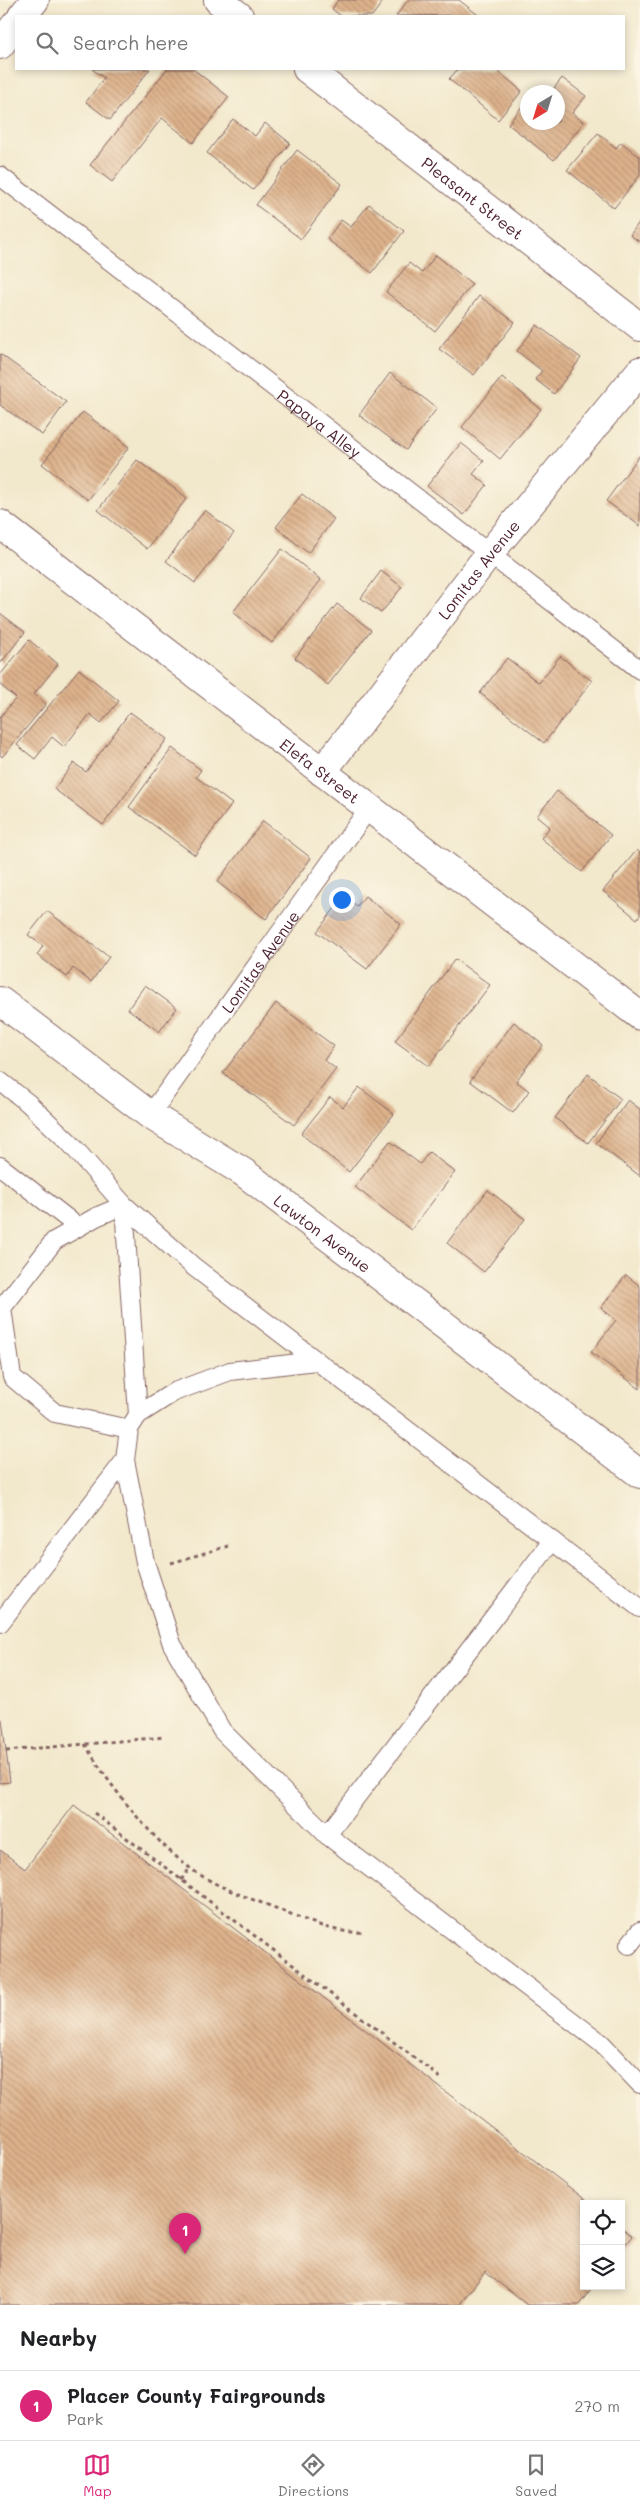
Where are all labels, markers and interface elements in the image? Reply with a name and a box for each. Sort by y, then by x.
search box [15,15,625,70]
icon: search [33,29,61,57]
text: Search here [73,30,189,55]
north arrow [520,85,565,130]
street label: Pleasant Street [418,152,528,244]
street label: Papaya Alley [274,384,366,462]
street label: Lomitas Avenue [433,515,524,623]
street label: Elefa Street [276,733,365,808]
your location [329,887,355,913]
street label: Lomitas Avenue [216,906,303,1016]
street label: Lawton Avenue [270,1189,376,1277]
map controls [580,2200,625,2290]
button: locate [580,2200,625,2245]
pin: 1 [169,2213,201,2254]
button: layers [580,2245,625,2290]
text: Nearby [20,2324,97,2351]
text: Placer County Fairgrounds [67,2383,326,2408]
text: 1 [32,2395,40,2416]
text: 270 m [574,2395,620,2416]
text: Park [67,2408,103,2429]
tab: Map [83,2451,112,2500]
tab: Directions [278,2451,349,2500]
tab: Saved [515,2451,557,2500]

